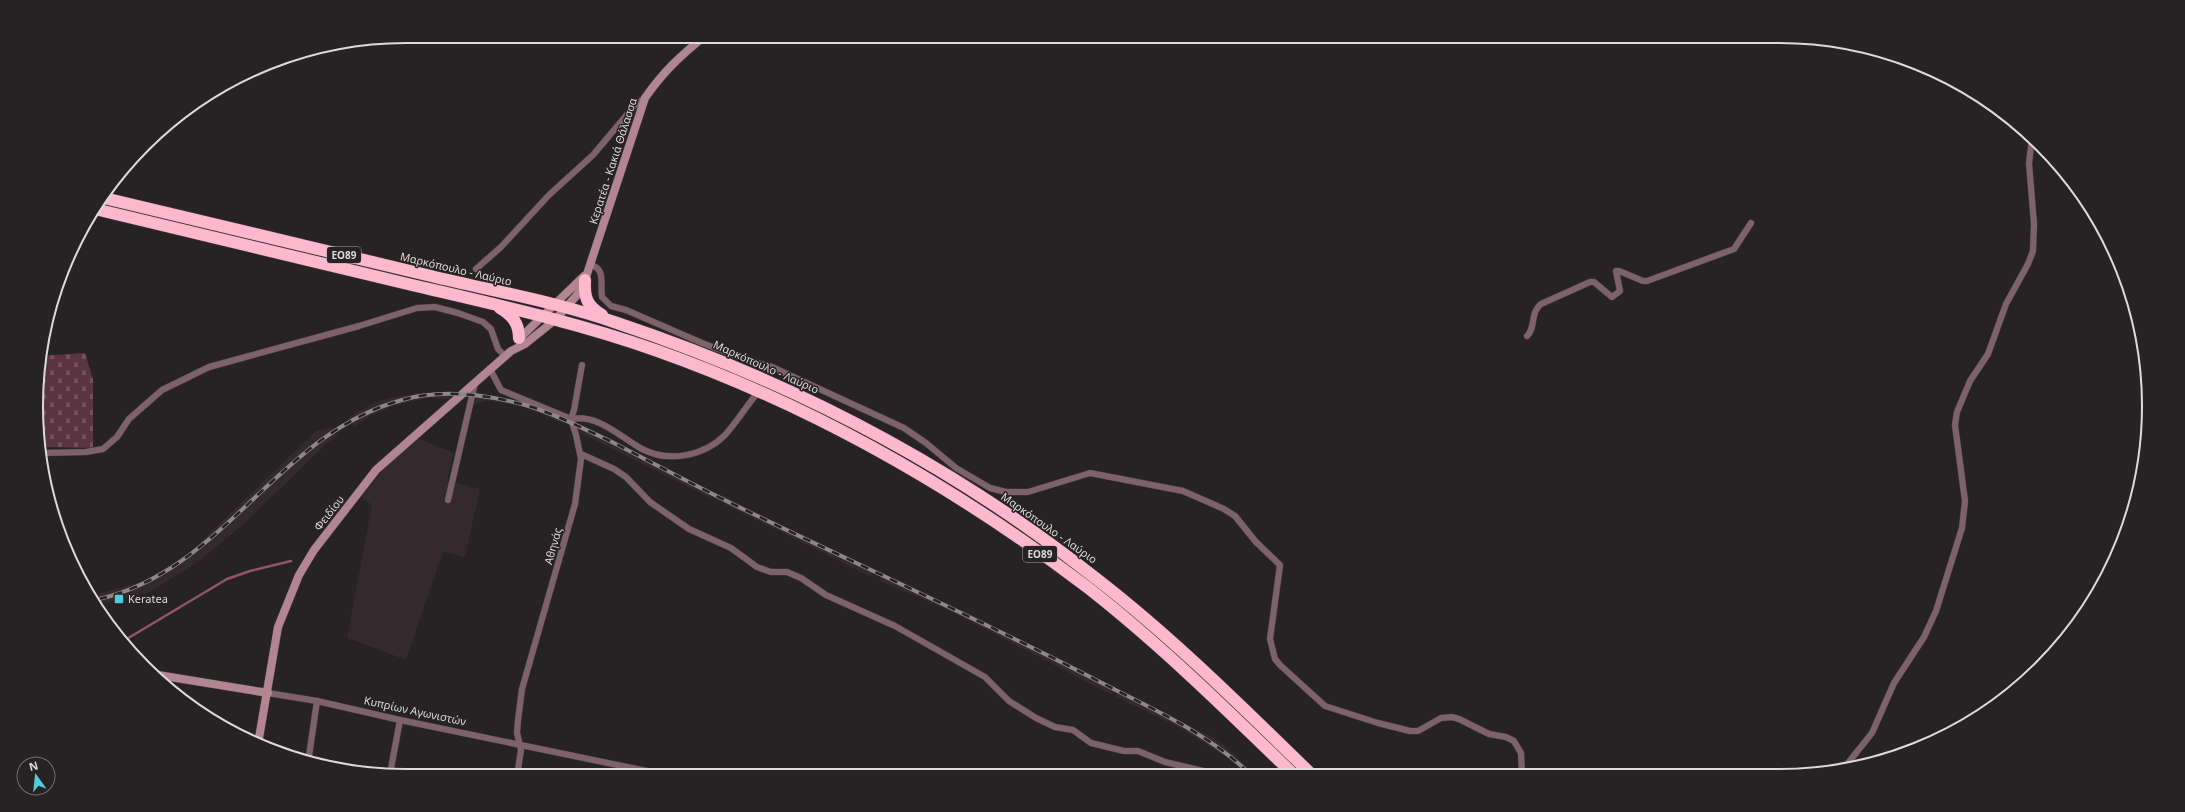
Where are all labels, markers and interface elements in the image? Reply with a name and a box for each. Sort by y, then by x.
street label: Κερατέα - Κακιά Θάλασσα [585,96,640,226]
road number: ΕΟ89 [327,247,361,263]
street label: Μαρκόπουλο - Λαύριο [399,248,514,289]
street label: Μαρκόπουλο - Λαύριο [711,336,822,397]
street label: Μαρκόπουλο - Λαύριο [998,489,1101,567]
street label: Φειδίου [310,492,347,533]
street label: Αθηνάς [540,526,565,566]
road number: ΕΟ89 [1023,546,1057,562]
place label: Keratea [128,591,168,606]
marker: Keratea [113,593,125,605]
street label: Κυπρίων Αγωνιστών [363,692,468,729]
north arrow [16,756,56,796]
text: N [27,757,40,774]

